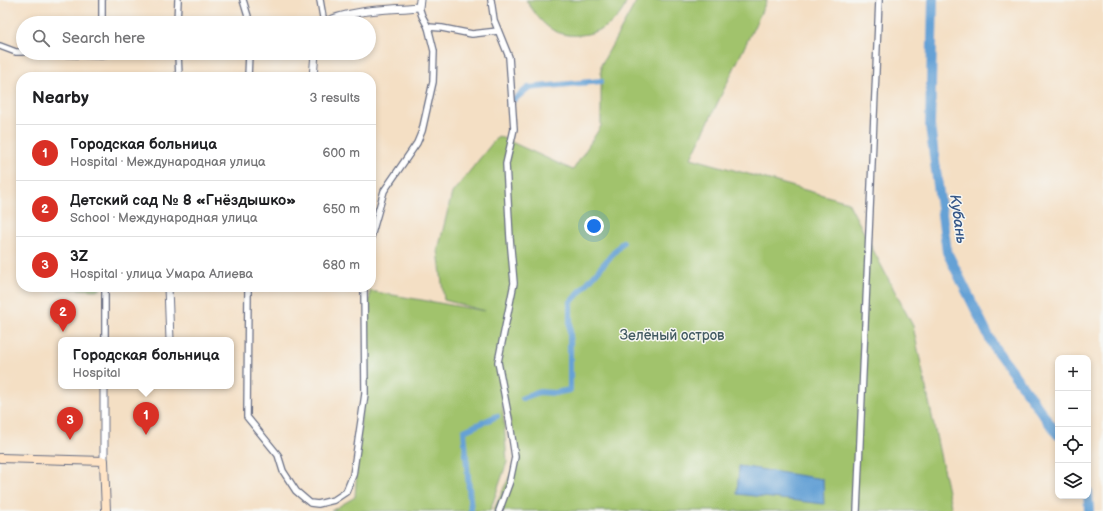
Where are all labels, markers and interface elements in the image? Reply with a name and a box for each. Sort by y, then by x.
search box [16,16,376,60]
icon: search [30,27,52,49]
text: Search here [62,29,145,48]
text: Nearby [32,88,89,108]
text: 3 results [309,90,360,106]
text: Городская больница [70,135,217,154]
text: 1 [42,145,48,161]
text: 600 m [323,145,360,161]
text: Hospital · Международная улица [70,154,266,170]
text: Детский сад № 8 «Гнёздышко» [70,191,296,210]
water label: Кубань [945,193,971,245]
text: 2 [41,201,49,217]
text: 650 m [323,201,360,217]
text: School · Международная улица [70,210,258,226]
your location [584,216,604,236]
text: 3Z [70,247,88,266]
text: 3 [41,257,49,273]
text: 680 m [323,257,360,273]
text: Hospital · улица Умара Алиева [70,266,253,282]
pin: 2 [50,299,76,332]
park label: Зелёный остров [620,327,725,344]
popup [58,337,234,389]
text: Городская больница [73,346,219,365]
map controls [1055,355,1091,499]
button: + [1055,355,1091,391]
text: Hospital [73,365,120,381]
button: − [1055,391,1091,427]
pin: 1 [133,402,159,435]
pin: 3 [57,407,83,440]
button: locate [1055,427,1091,463]
button: layers [1055,463,1091,499]

